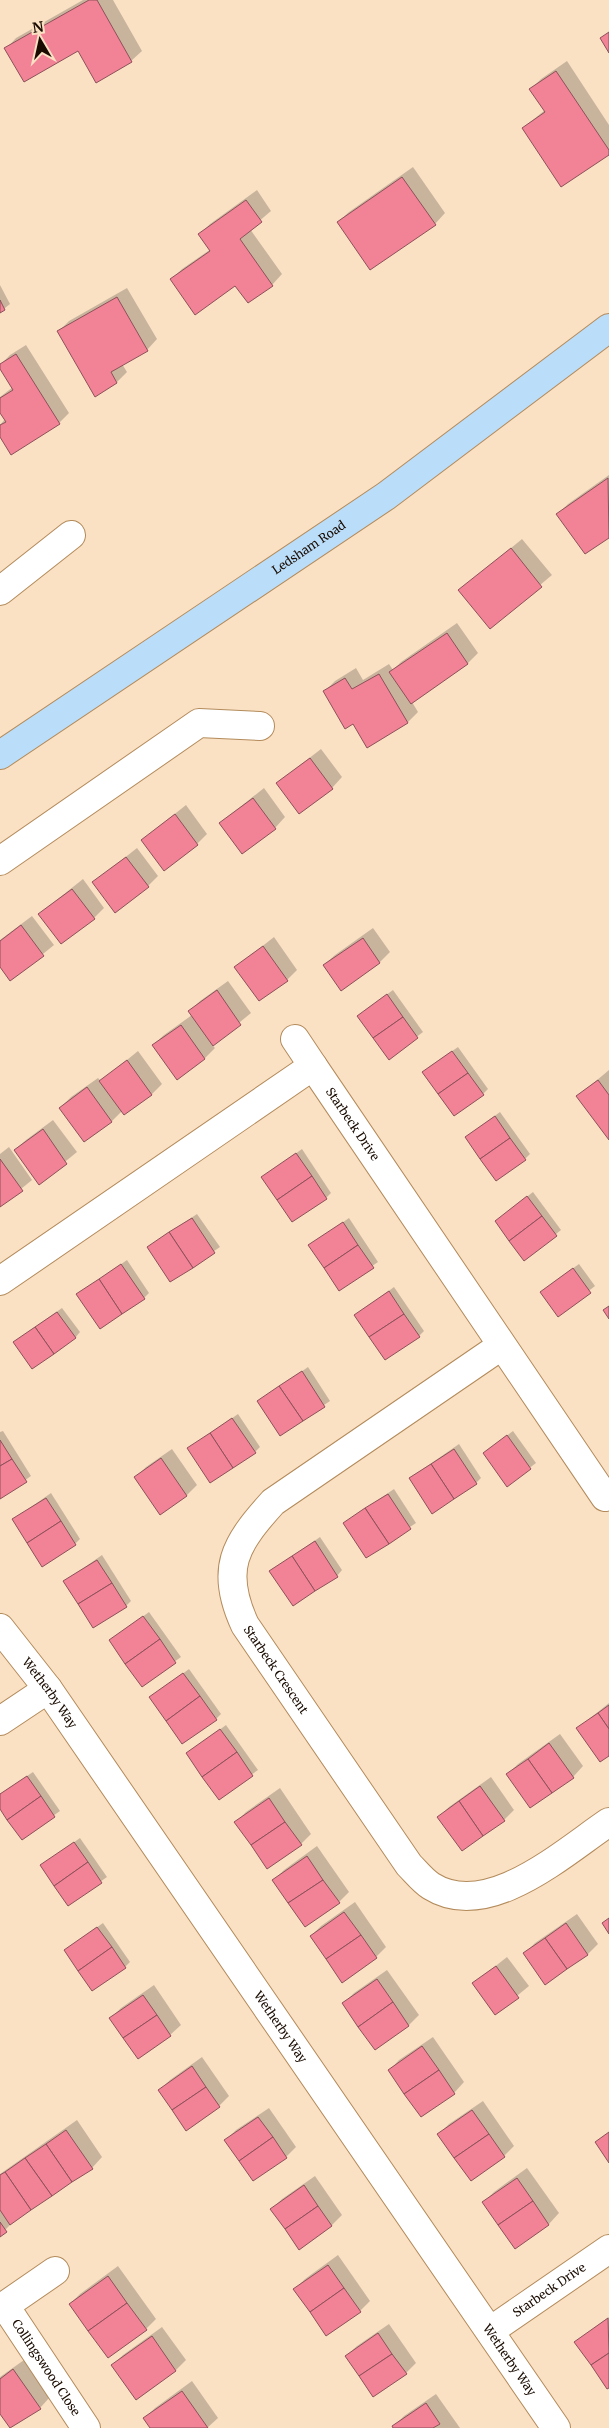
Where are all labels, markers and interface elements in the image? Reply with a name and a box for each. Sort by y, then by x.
north arrow [15,15,65,65]
text: N [31,17,45,37]
street label: Ledsham Road [269,517,348,577]
street label: Starbeck Drive [323,1084,383,1163]
street label: Starbeck Crescent [241,1623,312,1717]
street label: Wetherby Way [19,1654,81,1731]
street label: Wetherby Way [251,1987,311,2066]
street label: Starbeck Drive [510,2259,588,2320]
street label: Collingswood Close [9,2316,84,2418]
street label: Wetherby Way [479,2320,540,2398]

